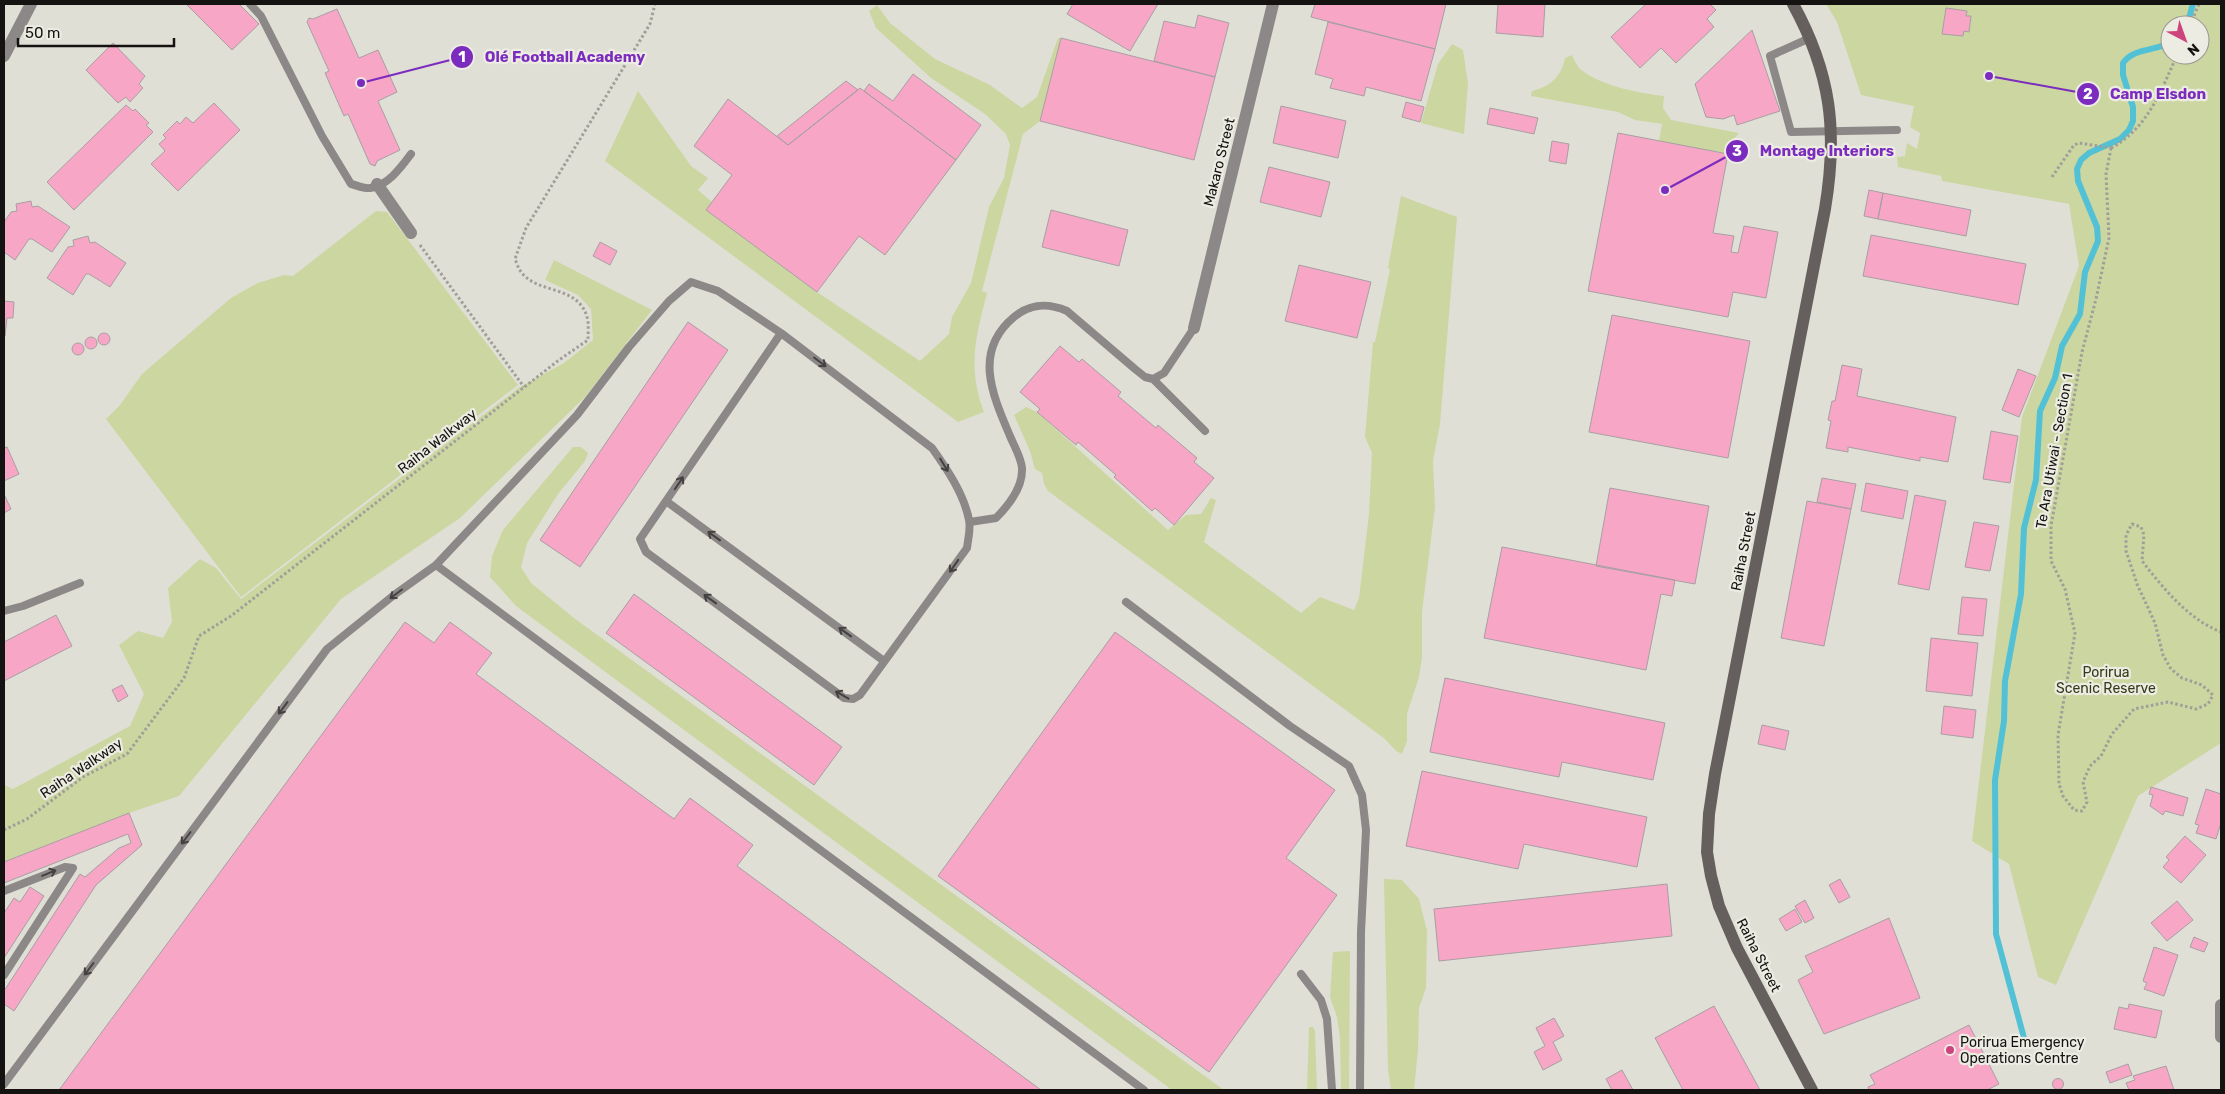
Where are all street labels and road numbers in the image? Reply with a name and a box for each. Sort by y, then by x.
street label: Makaro Street [1200,116,1239,208]
street label: Te Ara Utiwai - Section 1 [2032,372,2076,530]
street label: Raiha Walkway [395,405,480,477]
street label: Raiha Street [1727,509,1760,592]
street label: Raiha Walkway [37,735,126,802]
street label: Raiha Street [1733,916,1785,995]

